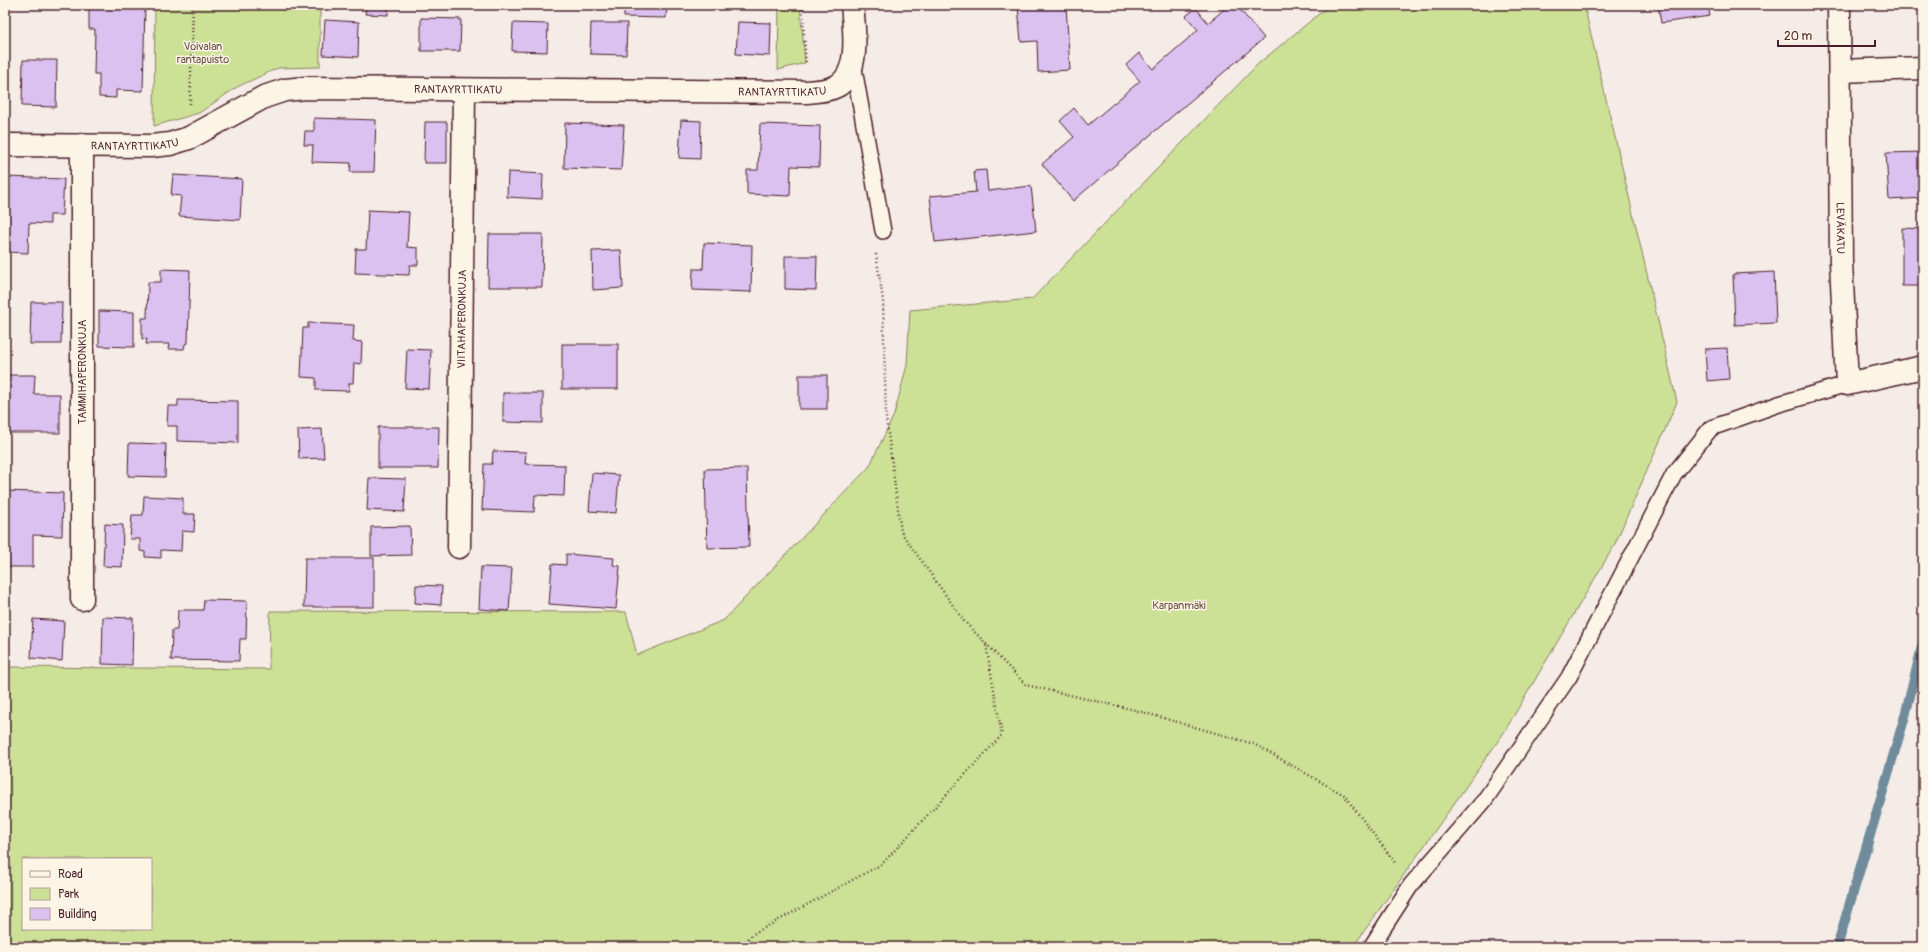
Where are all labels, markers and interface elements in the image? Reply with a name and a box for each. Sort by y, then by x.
scale bar [1778,22,1875,48]
text: 20 m [1784,29,1813,44]
park label: Voivalan rantapuisto [177,40,229,66]
street label: RANTAYRTTIKATU [414,82,502,96]
street label: RANTAYRTTIKATU [738,83,827,99]
street label: RANTAYRTTIKATU [91,135,181,153]
street label: LEVÄKATU [1834,202,1847,254]
street label: VIITAHAPERONKUJA [454,270,469,368]
street label: TAMMIHAPERONKUJA [76,320,89,424]
park label: Karpanmäki [1152,599,1206,612]
legend [22,858,152,930]
text: Road [58,867,83,882]
text: Park [58,887,79,902]
text: Building [58,907,97,922]

